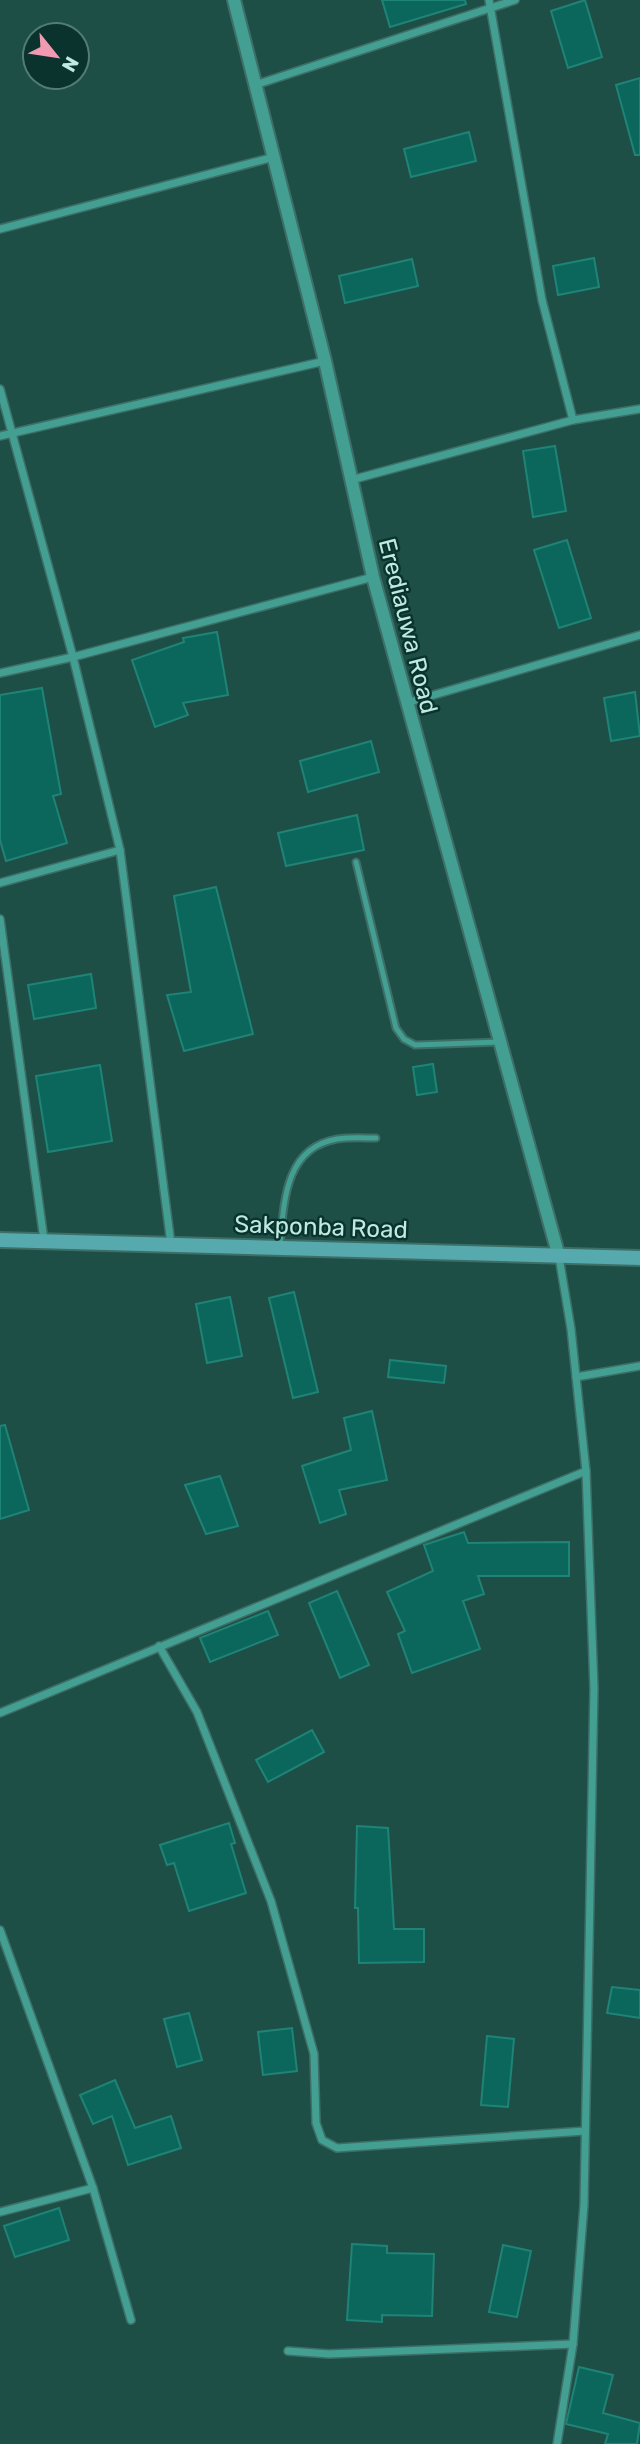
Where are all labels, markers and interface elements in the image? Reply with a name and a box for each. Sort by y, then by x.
north arrow [21,21,91,91]
text: N [57,53,84,76]
street label: Erediauwa Road [373,536,443,716]
street label: Sakponba Road [234,1210,408,1244]

